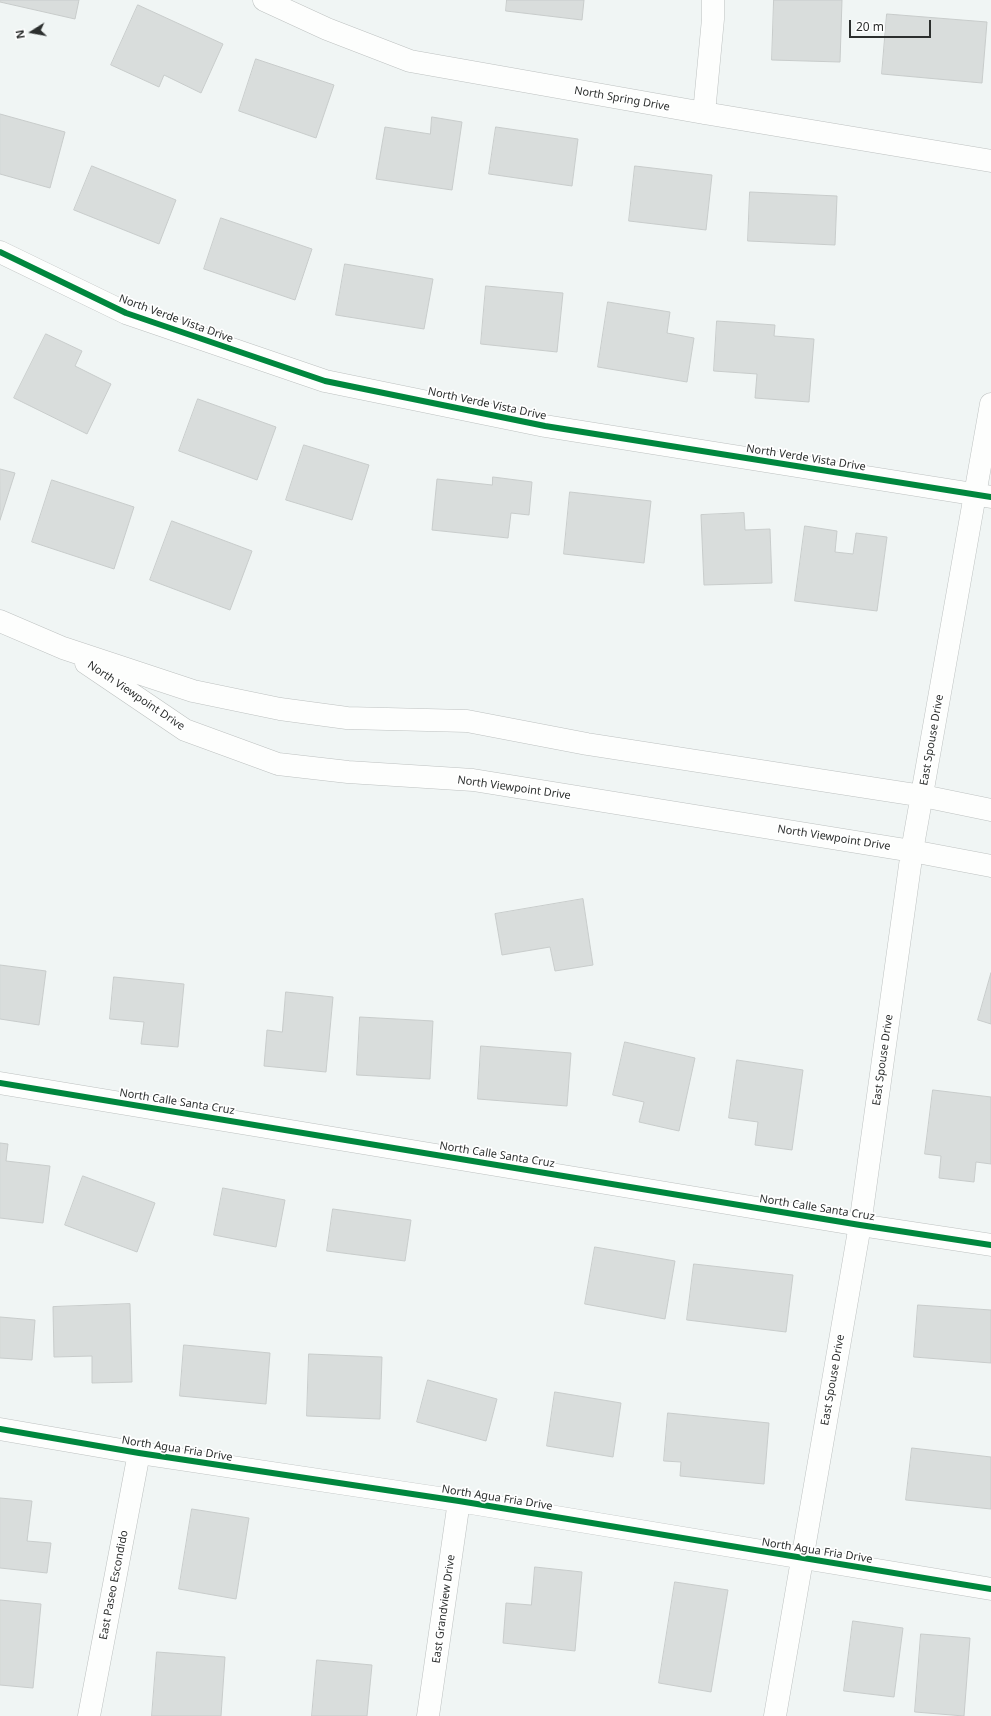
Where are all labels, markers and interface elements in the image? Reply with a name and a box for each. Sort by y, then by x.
north arrow [12,12,52,52]
scale bar [851,12,933,38]
text: 20 m [856,18,884,35]
text: N [12,29,28,40]
street label: North Spring Drive [573,84,671,114]
street label: North Verde Vista Drive [117,292,235,346]
street label: North Verde Vista Drive [427,385,547,423]
street label: North Verde Vista Drive [745,442,867,474]
street label: North Viewpoint Drive [85,659,187,733]
street label: East Spouse Drive [917,693,947,787]
street label: North Viewpoint Drive [456,774,572,802]
street label: North Viewpoint Drive [776,823,892,853]
street label: East Spouse Drive [870,1013,896,1107]
street label: North Calle Santa Cruz [118,1086,236,1118]
street label: North Calle Santa Cruz [438,1139,556,1171]
street label: North Calle Santa Cruz [758,1192,876,1224]
street label: East Spouse Drive [818,1333,848,1427]
street label: North Agua Fria Drive [121,1434,233,1464]
street label: North Agua Fria Drive [441,1483,553,1513]
street label: East Paseo Escondido [97,1529,131,1641]
street label: North Agua Fria Drive [761,1536,873,1566]
street label: East Grandview Drive [430,1554,458,1664]

